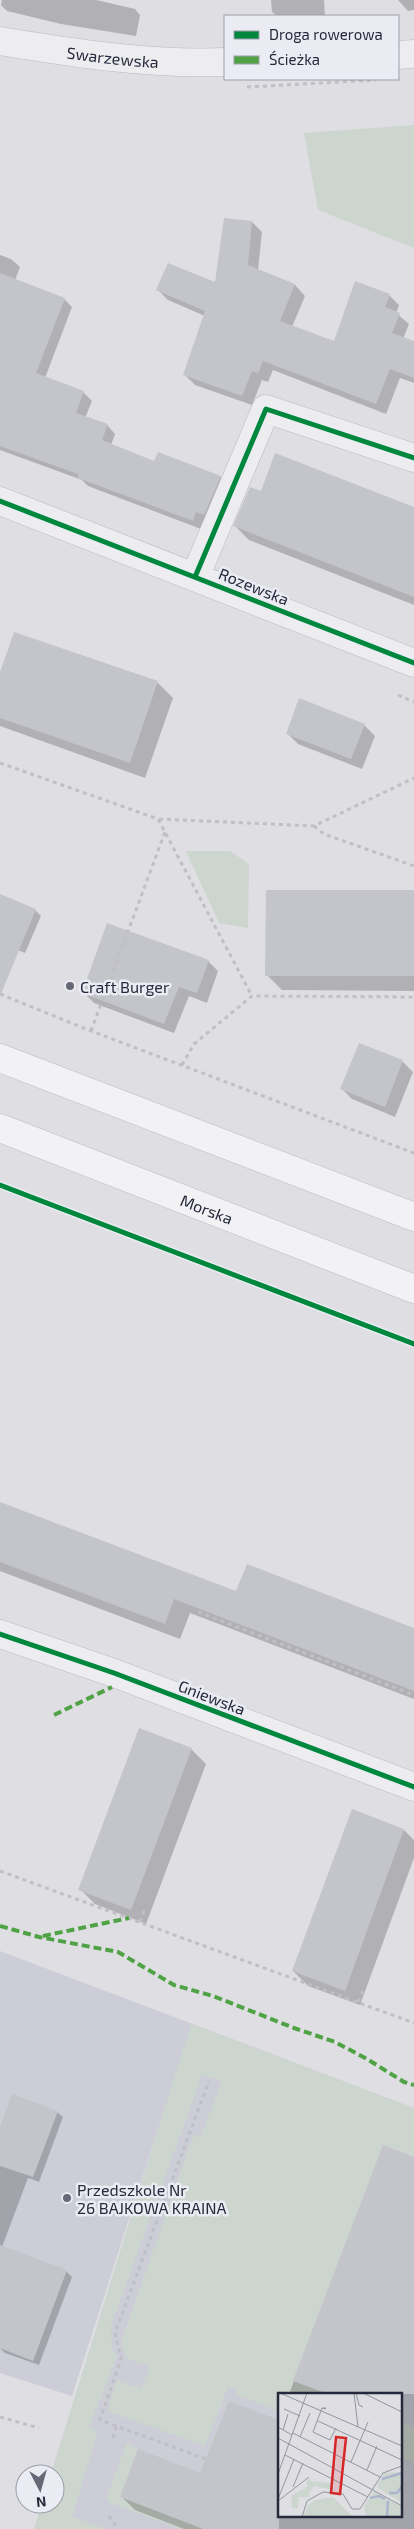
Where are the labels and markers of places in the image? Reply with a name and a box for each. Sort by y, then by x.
place label: Craft Burger [80,977,170,996]
marker: Craft Burger [64,980,76,992]
place label: Przedszkole Nr 26 BAJKOWA KRAINA [77,2180,227,2217]
marker: Przedszkole Nr 26 BAJKOWA KRAINA [61,2192,73,2204]

